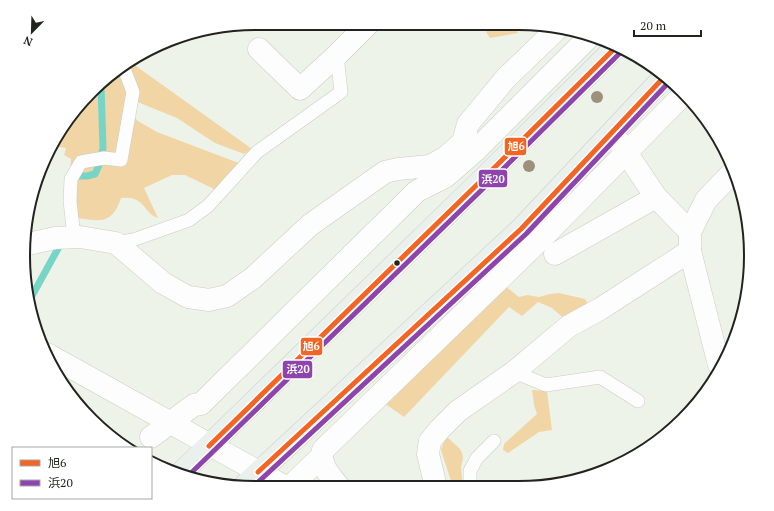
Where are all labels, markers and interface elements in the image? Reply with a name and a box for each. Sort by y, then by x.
north arrow [12,12,52,52]
scale bar [634,12,701,38]
text: 20 m [640,18,667,33]
text: N [21,33,35,49]
line badge: 旭6 [504,137,527,156]
text: 旭6 [507,139,525,153]
line badge: 浜20 [478,169,508,188]
text: 浜20 [481,172,505,186]
unlabelled marker [392,258,402,268]
line badge: 旭6 [300,337,323,356]
text: 旭6 [302,339,320,353]
line badge: 浜20 [282,360,313,379]
text: 浜20 [286,362,310,376]
legend [12,447,152,499]
text: 旭6 [48,455,67,470]
text: 浜20 [48,475,73,490]

